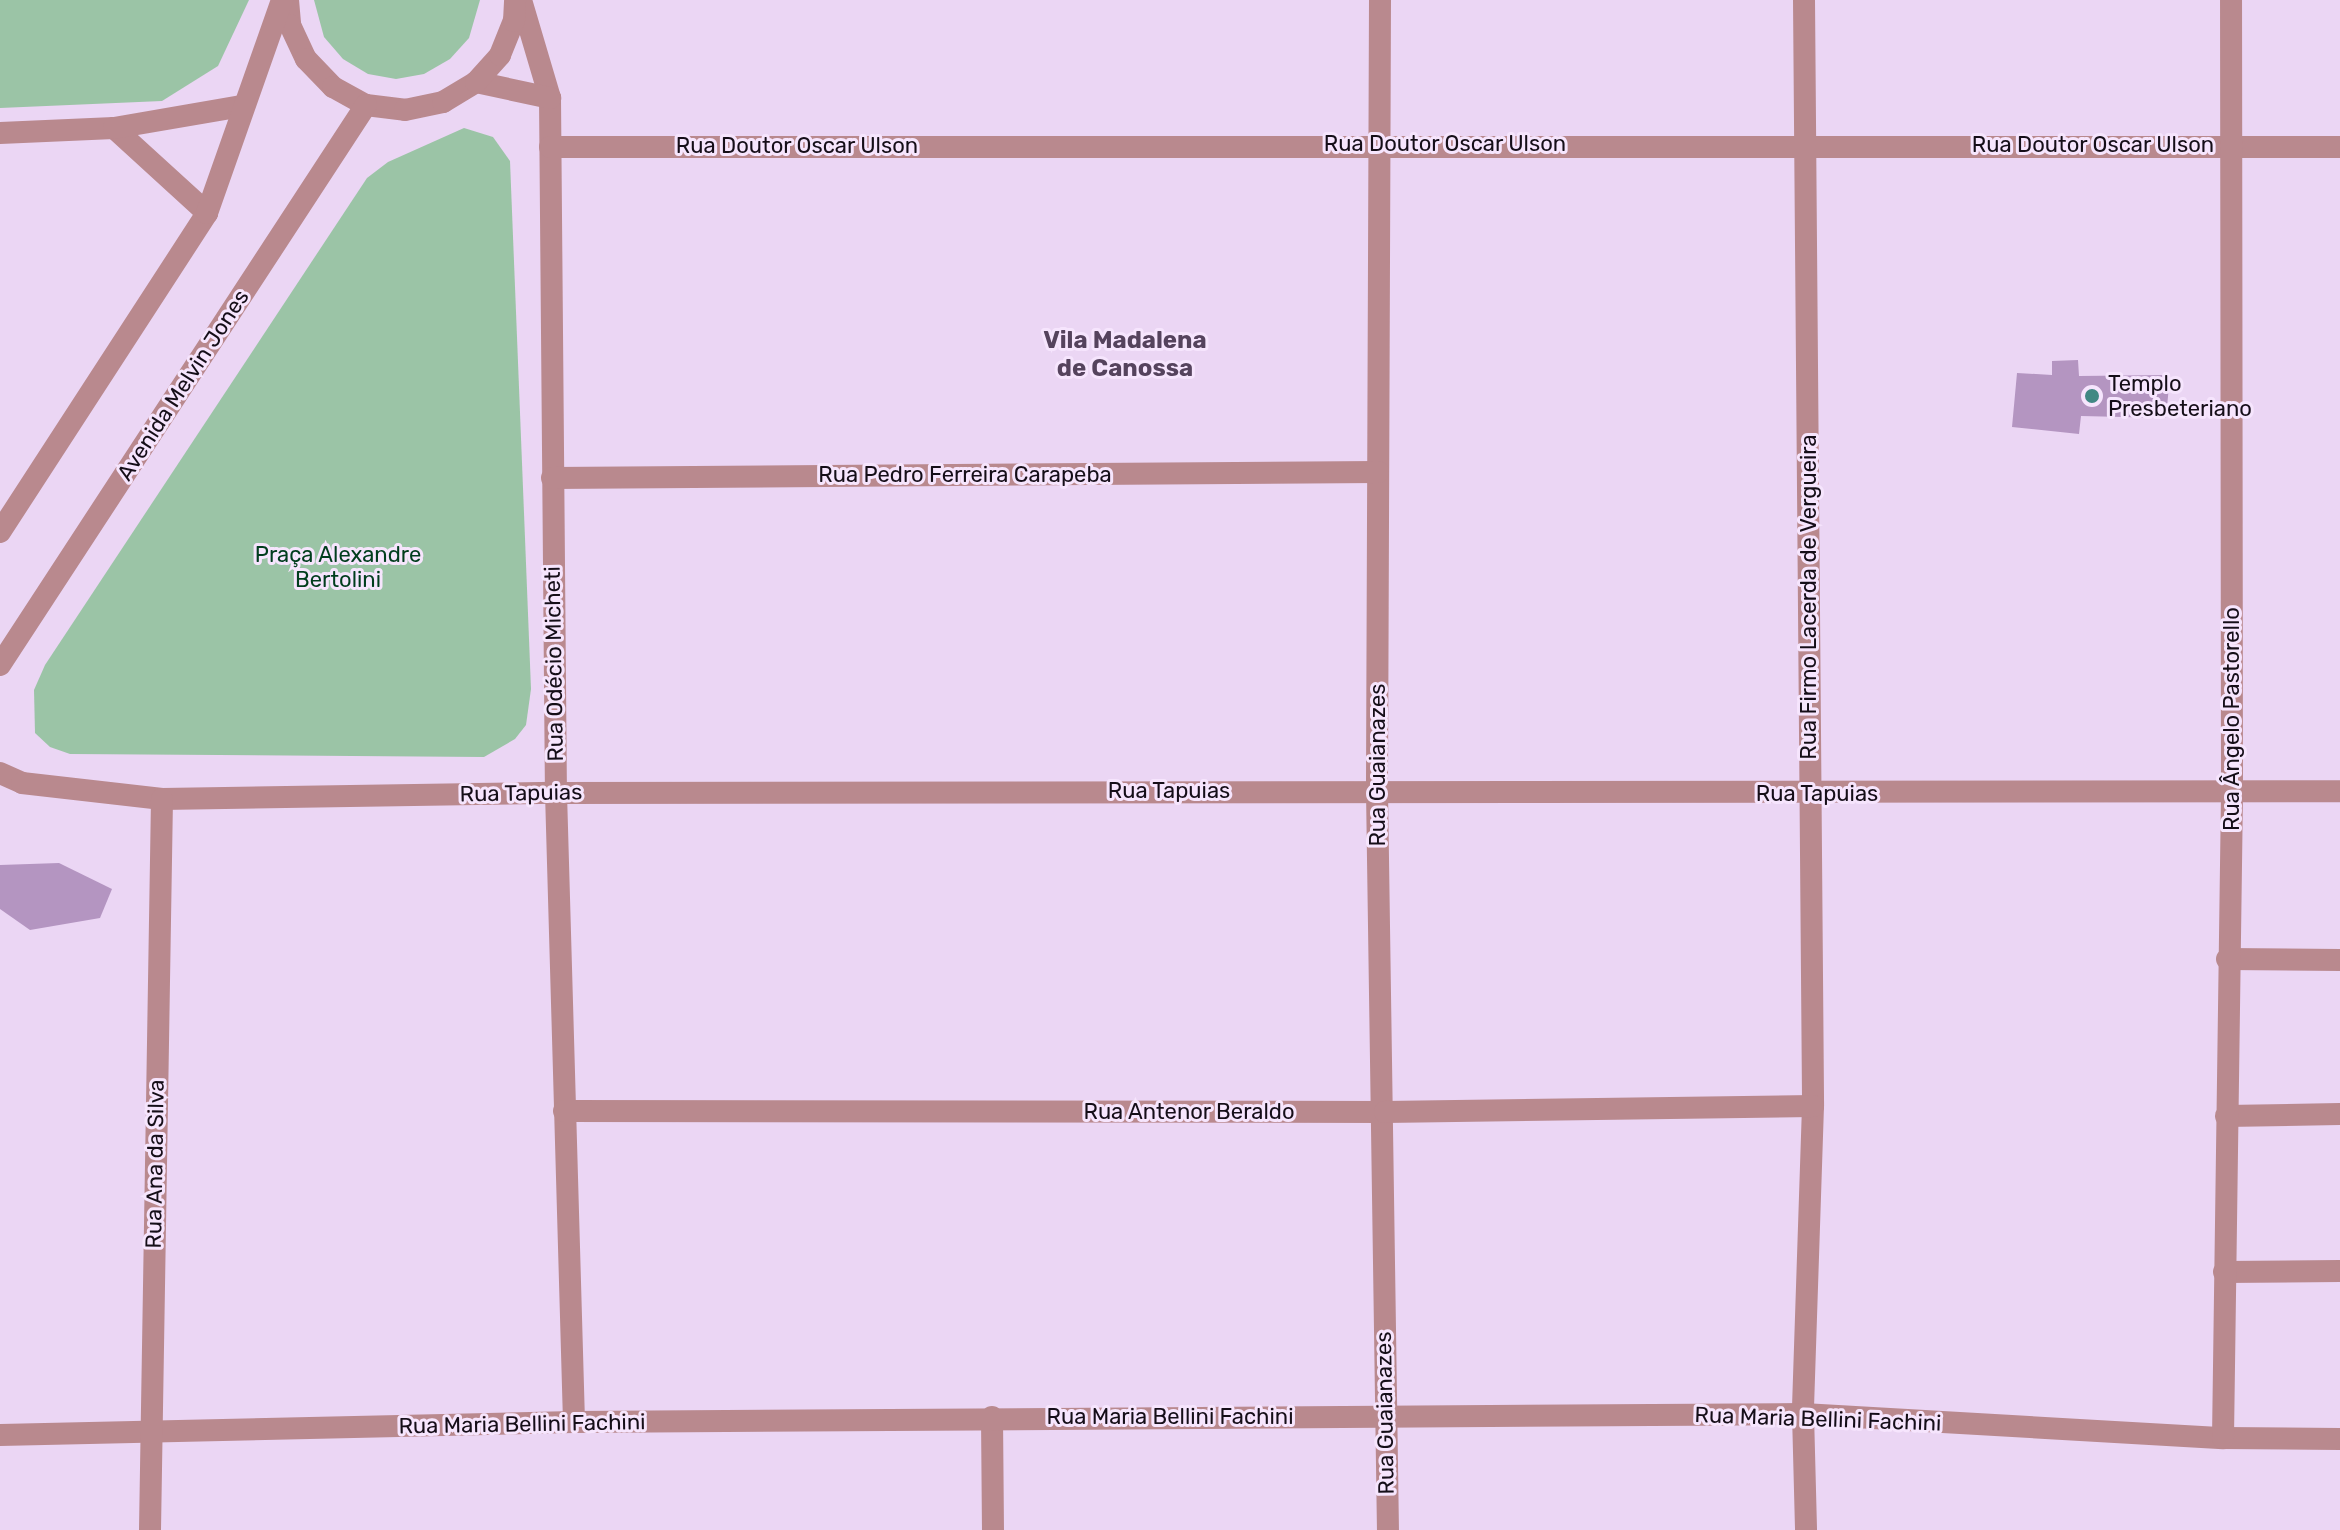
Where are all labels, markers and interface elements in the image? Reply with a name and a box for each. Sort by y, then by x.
street label: Rua Doutor Oscar Ulson [1323,131,1567,157]
street label: Rua Doutor Oscar Ulson [1971,132,2215,158]
street label: Rua Doutor Oscar Ulson [675,133,919,159]
street label: Avenida Melvin Jones [111,285,255,485]
district label: Vila Madalena de Canossa [1043,327,1207,383]
place label: Templo Presbeteriano [2108,370,2252,422]
marker: Templo Presbeteriano [2083,387,2101,405]
street label: Rua Firmo Lacerda de Vergueira [1796,434,1822,760]
street label: Rua Pedro Ferreira Carapeba [818,462,1112,488]
park label: Praça Alexandre Bertolini [254,541,422,592]
street label: Rua Odécio Micheti [539,566,569,762]
street label: Rua Ângelo Pastorello [2219,607,2245,831]
street label: Rua Guaianazes [1365,683,1391,847]
street label: Rua Tapuias [1107,778,1231,804]
street label: Rua Tapuias [459,779,583,807]
street label: Rua Tapuias [1755,781,1879,807]
street label: Rua Ana da Silva [140,1079,170,1249]
street label: Rua Antenor Beraldo [1083,1099,1295,1125]
street label: Rua Guaianazes [1370,1331,1400,1495]
street label: Rua Maria Bellini Fachini [1694,1401,1942,1437]
street label: Rua Maria Bellini Fachini [1047,1404,1293,1430]
street label: Rua Maria Bellini Fachini [398,1409,646,1439]

